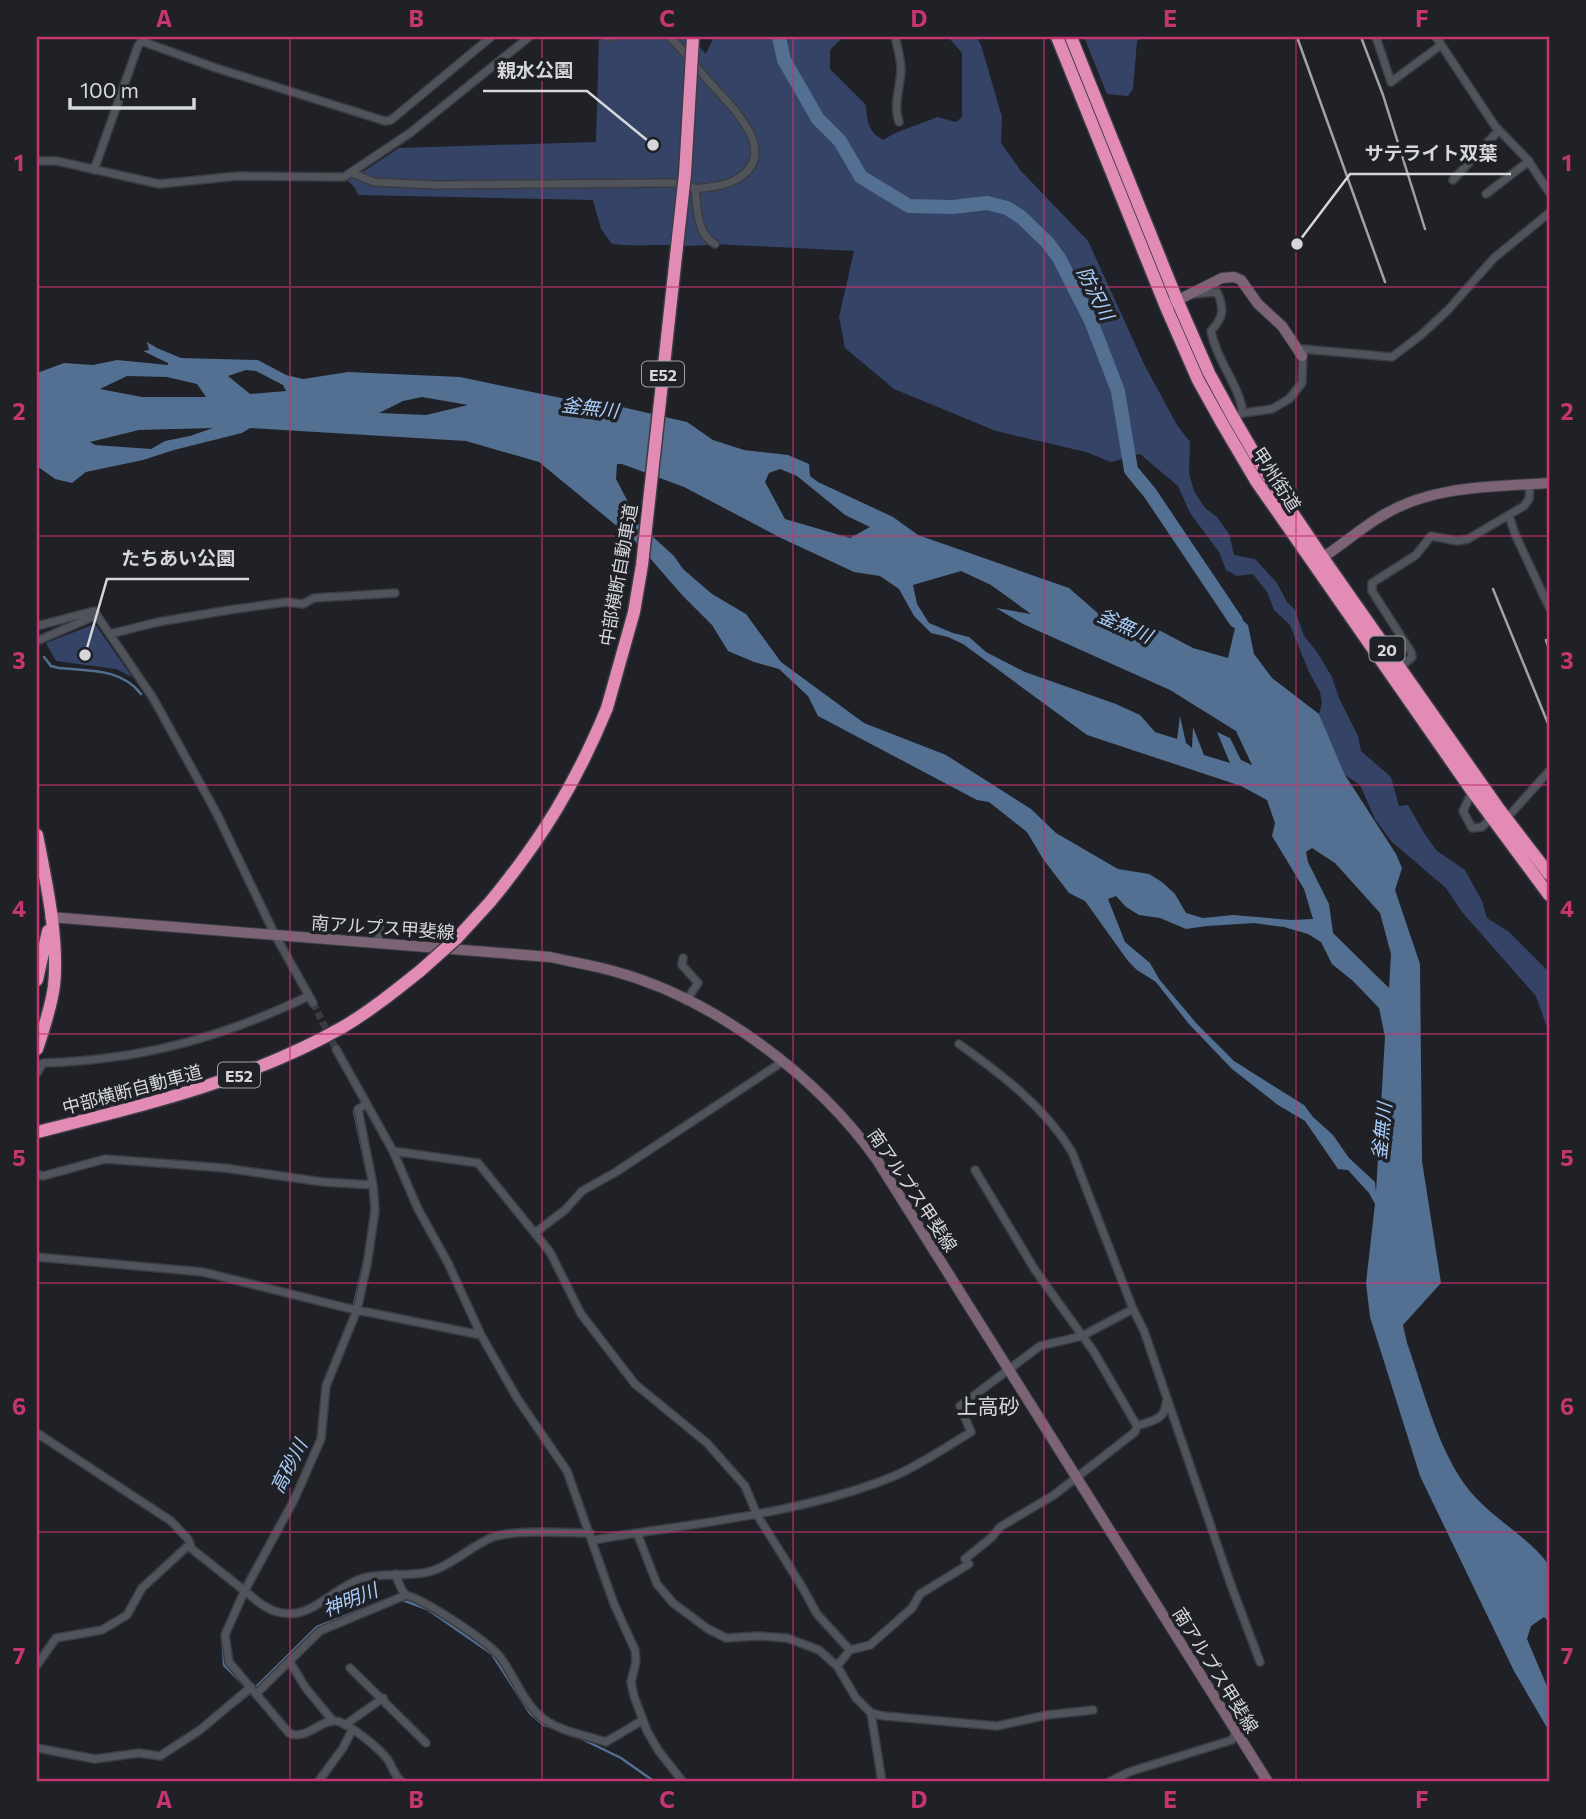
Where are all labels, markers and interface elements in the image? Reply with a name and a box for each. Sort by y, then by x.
text: A [156,4,173,32]
text: B [408,4,424,32]
text: C [659,4,675,32]
text: D [911,4,928,32]
text: E [1163,4,1177,32]
text: F [1415,4,1429,32]
callout: 親水公園 [483,51,587,91]
text: 親水公園 [497,58,573,81]
scale bar [70,66,194,110]
text: 100 m [80,77,139,102]
callout: サテライト双葉 [1350,134,1511,174]
text: サテライト双葉 [1364,141,1498,164]
text: 1 [14,148,24,176]
text: 1 [1562,148,1572,176]
water label: 防沢川 [1073,262,1120,325]
road number: E52 [642,362,684,386]
water label: 釜無川 [560,392,622,422]
text: 2 [12,397,26,425]
text: 2 [1560,397,1574,425]
street label: 甲州街道 [1248,443,1306,515]
street label: 中部横断自動車道 [595,502,641,648]
callout: たちあい公園 [107,539,249,579]
text: たちあい公園 [121,546,235,569]
water label: 釜無川 [1094,603,1158,648]
road number: 20 [1370,636,1404,662]
text: 3 [12,646,26,674]
text: 3 [1560,646,1574,674]
text: 4 [12,894,26,922]
text: 4 [1560,894,1574,922]
street label: 南アルプス甲斐線 [310,911,456,943]
street label: 中部横断自動車道 [60,1060,204,1118]
road number: E52 [218,1063,260,1088]
water label: 釜無川 [1367,1099,1396,1161]
street label: 南アルプス甲斐線 [864,1124,962,1256]
text: 5 [12,1143,26,1171]
text: 5 [1560,1143,1574,1171]
text: 6 [12,1392,26,1420]
text: 6 [1560,1392,1574,1420]
district label: 上高砂 [957,1393,1020,1418]
water label: 高砂川 [265,1434,312,1497]
water label: 神明川 [319,1577,383,1620]
street label: 南アルプス甲斐線 [1169,1603,1263,1737]
text: 7 [13,1641,25,1669]
text: 7 [1561,1641,1573,1669]
text: A [156,1785,173,1813]
text: B [408,1785,424,1813]
text: C [659,1785,675,1813]
text: D [911,1785,928,1813]
text: E [1163,1785,1177,1813]
text: F [1415,1785,1429,1813]

